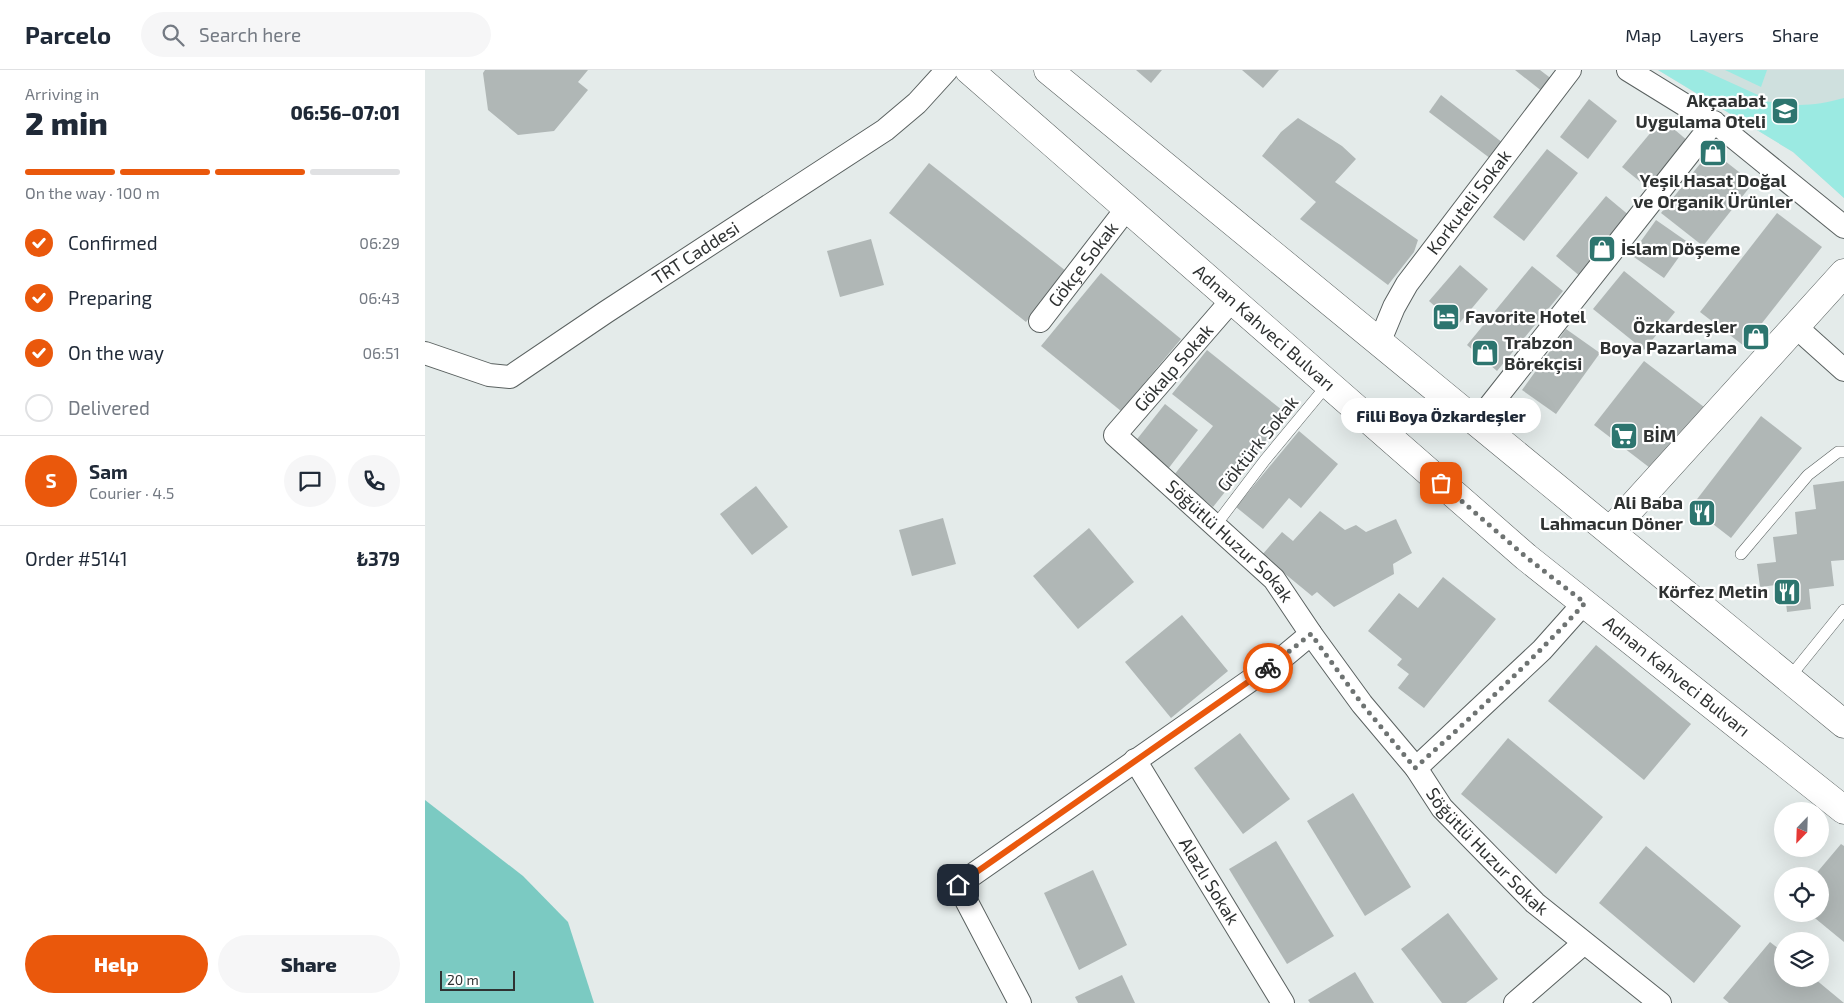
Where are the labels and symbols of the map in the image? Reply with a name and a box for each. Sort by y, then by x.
place label: Akçaabat Uygulama Oteli [1635,89,1767,132]
school or university icon: Akçaabat Uygulama Oteli [1770,96,1800,126]
shop icon: Yeşil Hasat Doğal ve Organik Ürünler [1698,138,1728,168]
street label: Korkuteli Sokak [1421,145,1515,259]
place label: Yeşil Hasat Doğal ve Organik Ürünler [1633,169,1793,212]
street label: TRT Caddesi [648,216,743,289]
street label: Gökçe Sokak [1043,217,1122,311]
shop icon: İslam Döşeme [1587,234,1617,264]
place label: İslam Döşeme [1621,237,1740,260]
street label: Adnan Kahveci Bulvarı [1189,259,1340,395]
hotel icon: Favorite Hotel [1431,302,1461,332]
place label: Favorite Hotel [1465,305,1586,327]
place label: Özkardeşler Boya Pazarlama [1600,315,1737,358]
street label: Gökalp Sokak [1129,319,1217,416]
shop icon: Özkardeşler Boya Pazarlama [1741,322,1771,352]
place label: Trabzon Börekçisi [1504,331,1582,375]
shop icon: Trabzon Börekçisi [1470,338,1500,368]
street label: Göktürk Sokak [1212,391,1302,496]
callout: Filli Boya Özkardeşler [1341,398,1541,433]
supermarket icon: BİM [1609,421,1639,451]
place label: BİM [1643,424,1676,446]
pin [1420,462,1462,504]
street label: Söğütlü Huzur Sokak [1162,475,1298,606]
place label: Ali Baba Lahmacun Döner [1540,491,1683,534]
restaurant icon: Ali Baba Lahmacun Döner [1687,498,1717,528]
restaurant icon: Körfez Metin [1772,577,1802,607]
place label: Körfez Metin [1658,580,1768,602]
street label: Adnan Kahveci Bulvarı [1599,611,1755,741]
courier [1243,643,1293,693]
street label: Söğütlü Huzur Sokak [1422,783,1553,919]
north arrow [1774,802,1829,858]
street label: Alazlı Sokak [1175,833,1245,928]
pin [937,864,979,906]
scale bar [440,968,515,991]

